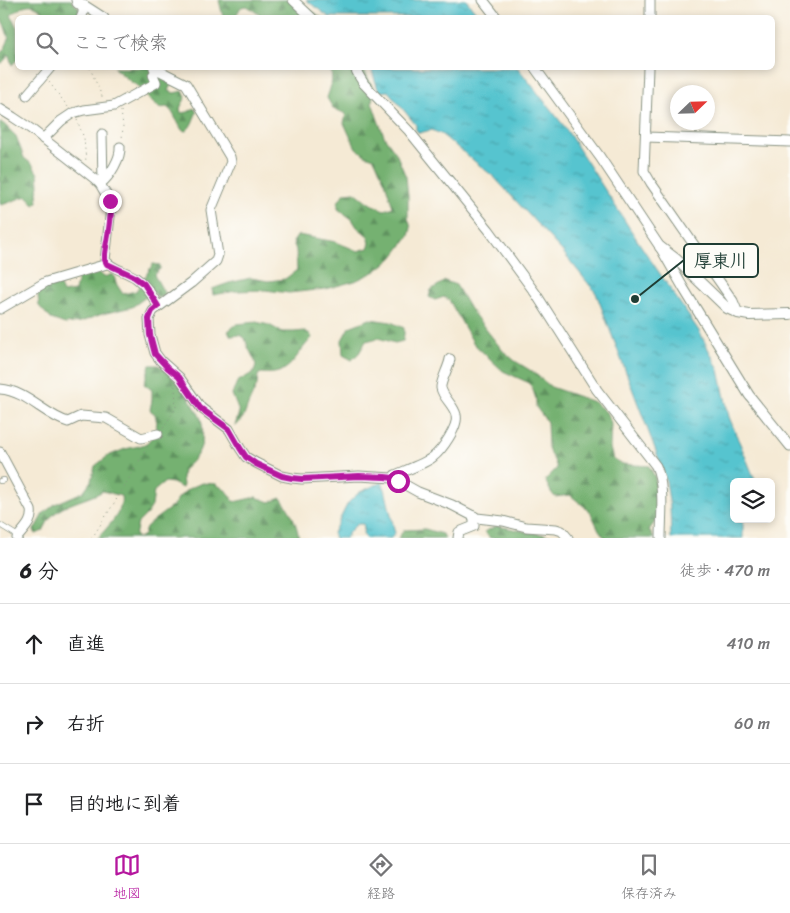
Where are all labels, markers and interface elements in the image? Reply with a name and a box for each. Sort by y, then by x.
search box [15,15,775,70]
text: ここで検索 [73,26,168,59]
icon: search [33,29,61,57]
north arrow [670,85,715,130]
route end [99,190,122,213]
callout: 厚東川 [684,244,758,277]
text: 厚東川 [694,245,748,277]
route start [387,470,410,493]
map controls [730,478,775,523]
button: layers [730,478,775,523]
text: 6 分 [20,552,58,590]
text: 徒歩 · 470 m [680,556,770,585]
text: 直進 [67,627,105,660]
text: 410 m [727,629,770,658]
icon: ahead [20,630,48,658]
text: 右折 [67,707,105,740]
text: 60 m [734,709,770,738]
icon: right [20,710,48,738]
text: 目的地に到着 [67,787,181,820]
icon: arrive [20,790,48,818]
tab: 地図 [113,851,141,906]
tab: 経路 [367,851,395,906]
tab: 保存済み [621,851,677,906]

